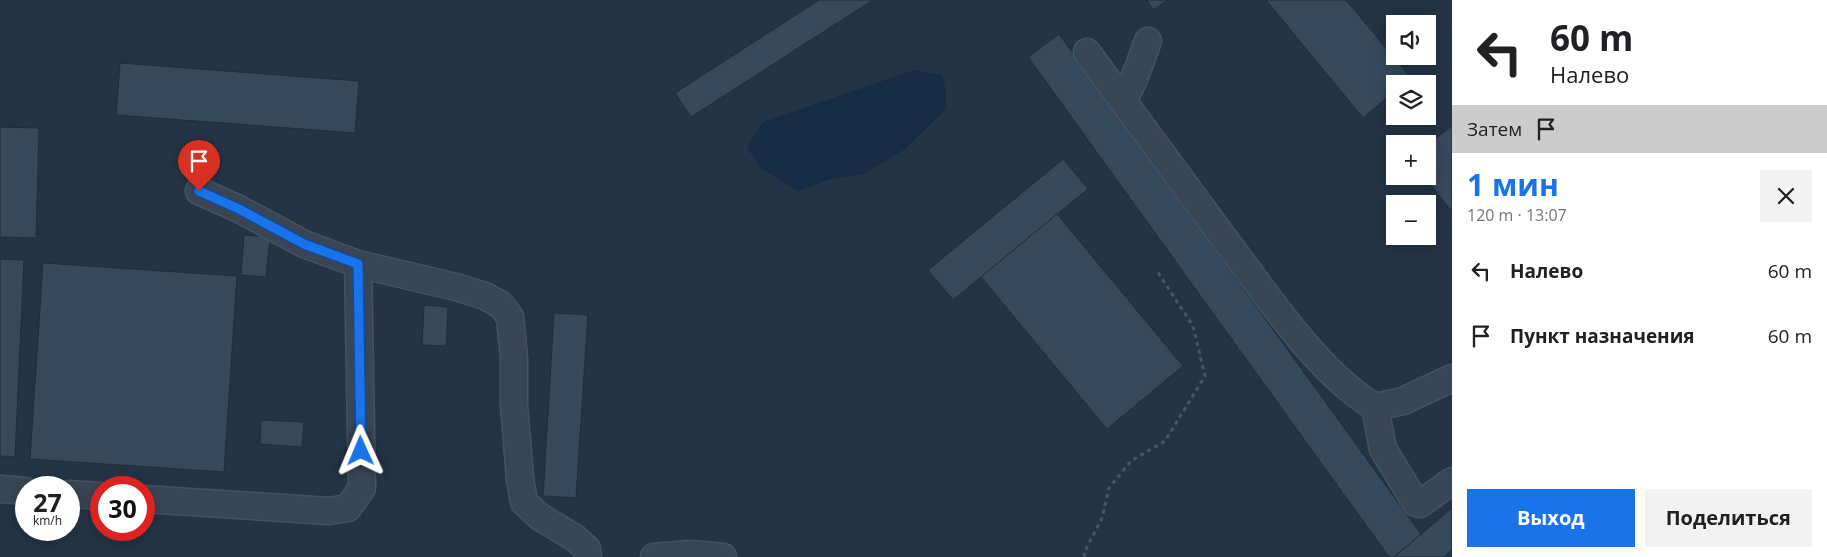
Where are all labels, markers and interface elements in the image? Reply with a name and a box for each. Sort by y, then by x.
text: 60 m [1550,14,1633,61]
map controls [1386,15,1436,245]
button: sound [1386,15,1436,65]
icon: left [1467,20,1532,85]
text: Налево [1550,59,1629,89]
button: layers [1386,75,1436,125]
icon: arrive [1532,115,1560,143]
text: Затем [1467,116,1522,142]
button: + [1386,135,1436,185]
pin [178,140,220,191]
icon: arrive [185,147,213,175]
text: 1 мин [1467,164,1559,205]
button: close [1760,170,1812,222]
button: − [1386,195,1436,245]
text: 120 m · 13:07 [1467,204,1567,226]
icon: left [1467,257,1495,285]
text: Налево [1510,258,1583,284]
text: 60 m [1768,258,1812,284]
icon: arrive [1467,322,1495,350]
text: Пункт назначения [1510,323,1695,349]
text: 60 m [1768,323,1812,349]
position arrow [334,424,386,476]
speed limit sign: 30 [90,476,155,541]
text: 27 [33,485,62,519]
button: Выход [1467,489,1635,547]
button: Поделиться [1645,489,1812,547]
text: km/h [33,512,62,529]

